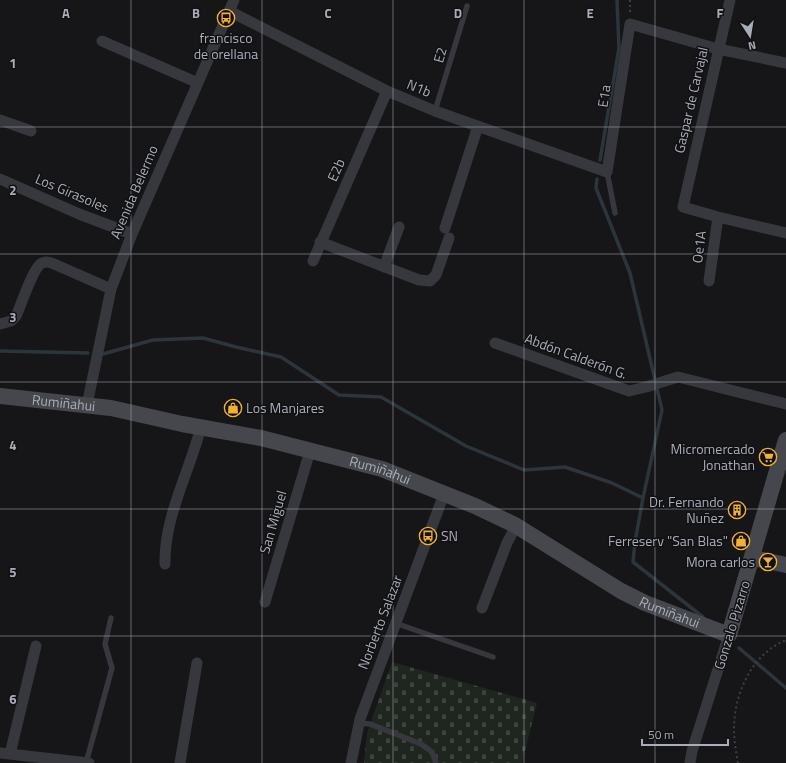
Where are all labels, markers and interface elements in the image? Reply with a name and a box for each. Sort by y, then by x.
text: A [62,3,70,23]
text: B [192,3,200,23]
text: C [324,3,332,23]
text: D [454,3,462,23]
text: E [586,3,594,23]
text: F [717,3,724,23]
bus stop icon: francisco de orellana [216,8,236,28]
north arrow [730,16,770,56]
place label: francisco de orellana [194,27,258,64]
text: N [747,37,757,54]
street label: E2 [427,44,452,65]
street label: Gaspar de Carvajal [668,45,713,155]
text: 1 [9,53,17,73]
street label: N1b [404,73,435,102]
street label: E1a [591,83,616,109]
street label: Avenida Belermo [104,142,163,242]
street label: E2b [321,155,350,185]
street label: Los Girasoles [32,168,112,217]
text: 2 [9,180,17,200]
street label: Oe1A [686,229,711,264]
text: 3 [9,307,17,327]
street label: Abdón Calderón G. [522,327,630,384]
street label: Rumiñahui [31,389,96,416]
place label: Los Manjares [246,397,324,418]
shop icon: Los Manjares [223,398,243,418]
text: 4 [9,435,17,455]
place label: Micromercado Jonathan [671,438,755,475]
supermarket icon: Micromercado Jonathan [758,447,778,467]
street label: Rumiñahui [347,450,414,489]
street label: San Miguel [253,488,292,556]
place label: Dr. Fernando Nuñez [649,491,724,528]
building icon: Dr. Fernando Nuñez [727,500,747,520]
place label: SN [441,525,458,546]
bus stop icon: SN [418,526,438,546]
place label: Ferreserv "San Blas" [608,530,728,551]
shop icon: Ferreserv "San Blas" [731,531,751,551]
place label: Mora carlos [686,551,755,572]
bar icon: Mora carlos [758,552,778,572]
text: 5 [9,562,17,582]
street label: Norberto Salazar [352,572,407,672]
street label: Gonzalo Pizarro [708,578,755,672]
street label: Rumiñahui [636,591,703,633]
text: 6 [9,689,17,709]
scale bar [642,721,728,747]
text: 50 m [648,725,674,744]

